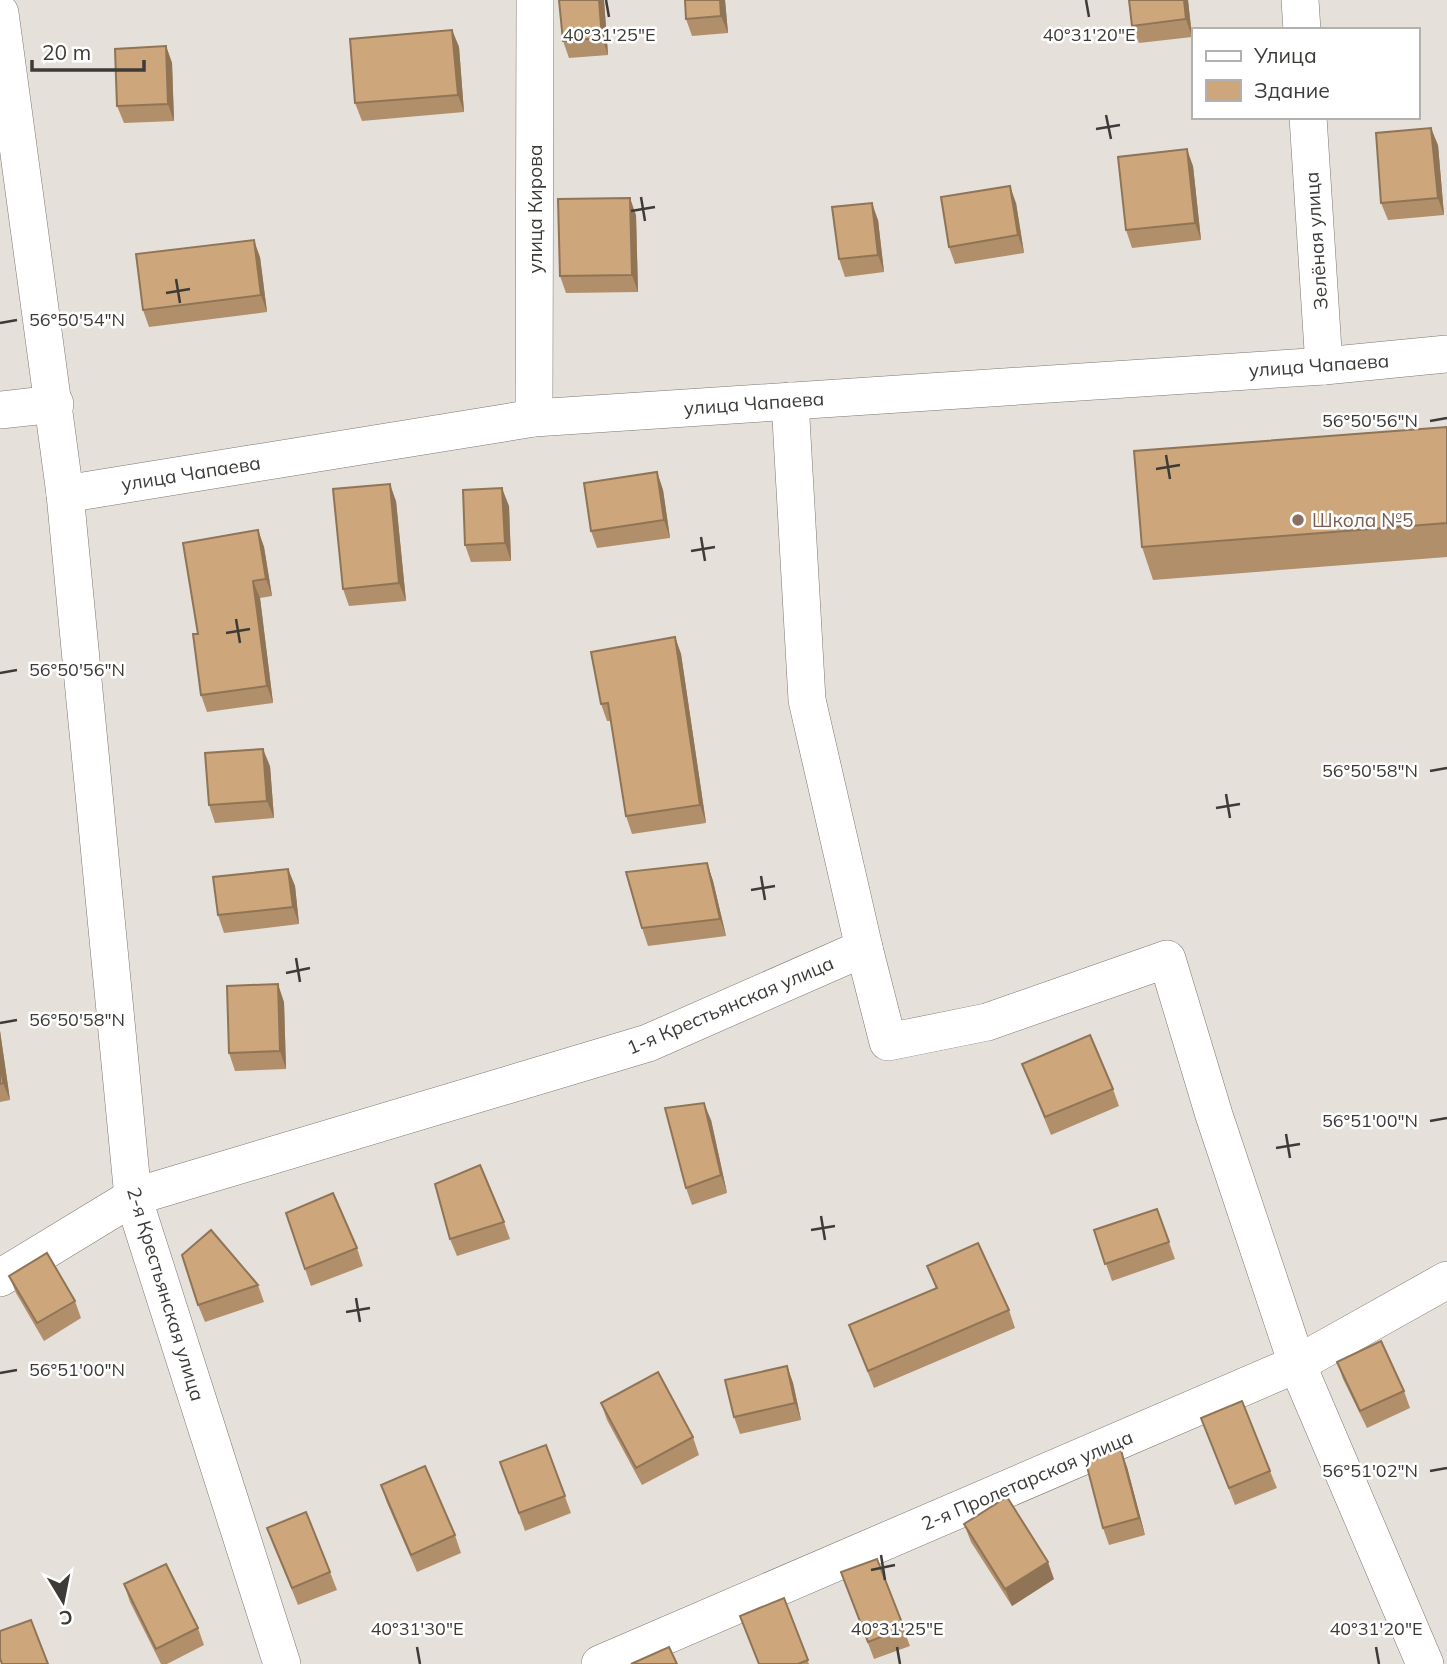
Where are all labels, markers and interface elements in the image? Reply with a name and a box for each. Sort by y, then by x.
text: 40°31'25"E [562,23,656,46]
text: 40°31'20"E [1042,23,1136,46]
scale bar [32,28,144,72]
legend [1192,28,1419,119]
text: 20 m [42,39,91,65]
text: Улица [1253,42,1317,68]
text: Здание [1254,77,1330,103]
street label: улица Кирова [523,145,547,273]
street label: Зелёная улица [1299,171,1333,311]
text: 56°50'54"N [29,308,125,331]
street label: улица Чапаева [1248,348,1390,382]
street label: улица Чапаева [683,386,825,420]
text: 56°50'56"N [1322,409,1418,432]
street label: улица Чапаева [120,450,262,496]
place label: Школа №5 [1312,508,1413,532]
marker: Школа №5 [1290,512,1306,528]
text: 56°50'56"N [29,658,125,681]
text: 56°50'58"N [1322,759,1418,782]
street label: 1-я Крестьянская улица [623,951,837,1059]
text: 56°50'58"N [29,1008,125,1031]
text: 56°51'00"N [1322,1109,1418,1132]
street label: 2-я Крестьянская улица [122,1184,210,1404]
text: 56°51'00"N [29,1358,125,1381]
street label: 2-я Пролетарская улица [918,1424,1136,1536]
text: 56°51'02"N [1322,1459,1418,1482]
north arrow [28,1566,98,1636]
text: С [57,1605,74,1631]
text: 40°31'30"E [370,1617,464,1640]
text: 40°31'25"E [850,1617,944,1640]
text: 40°31'20"E [1329,1617,1423,1640]

